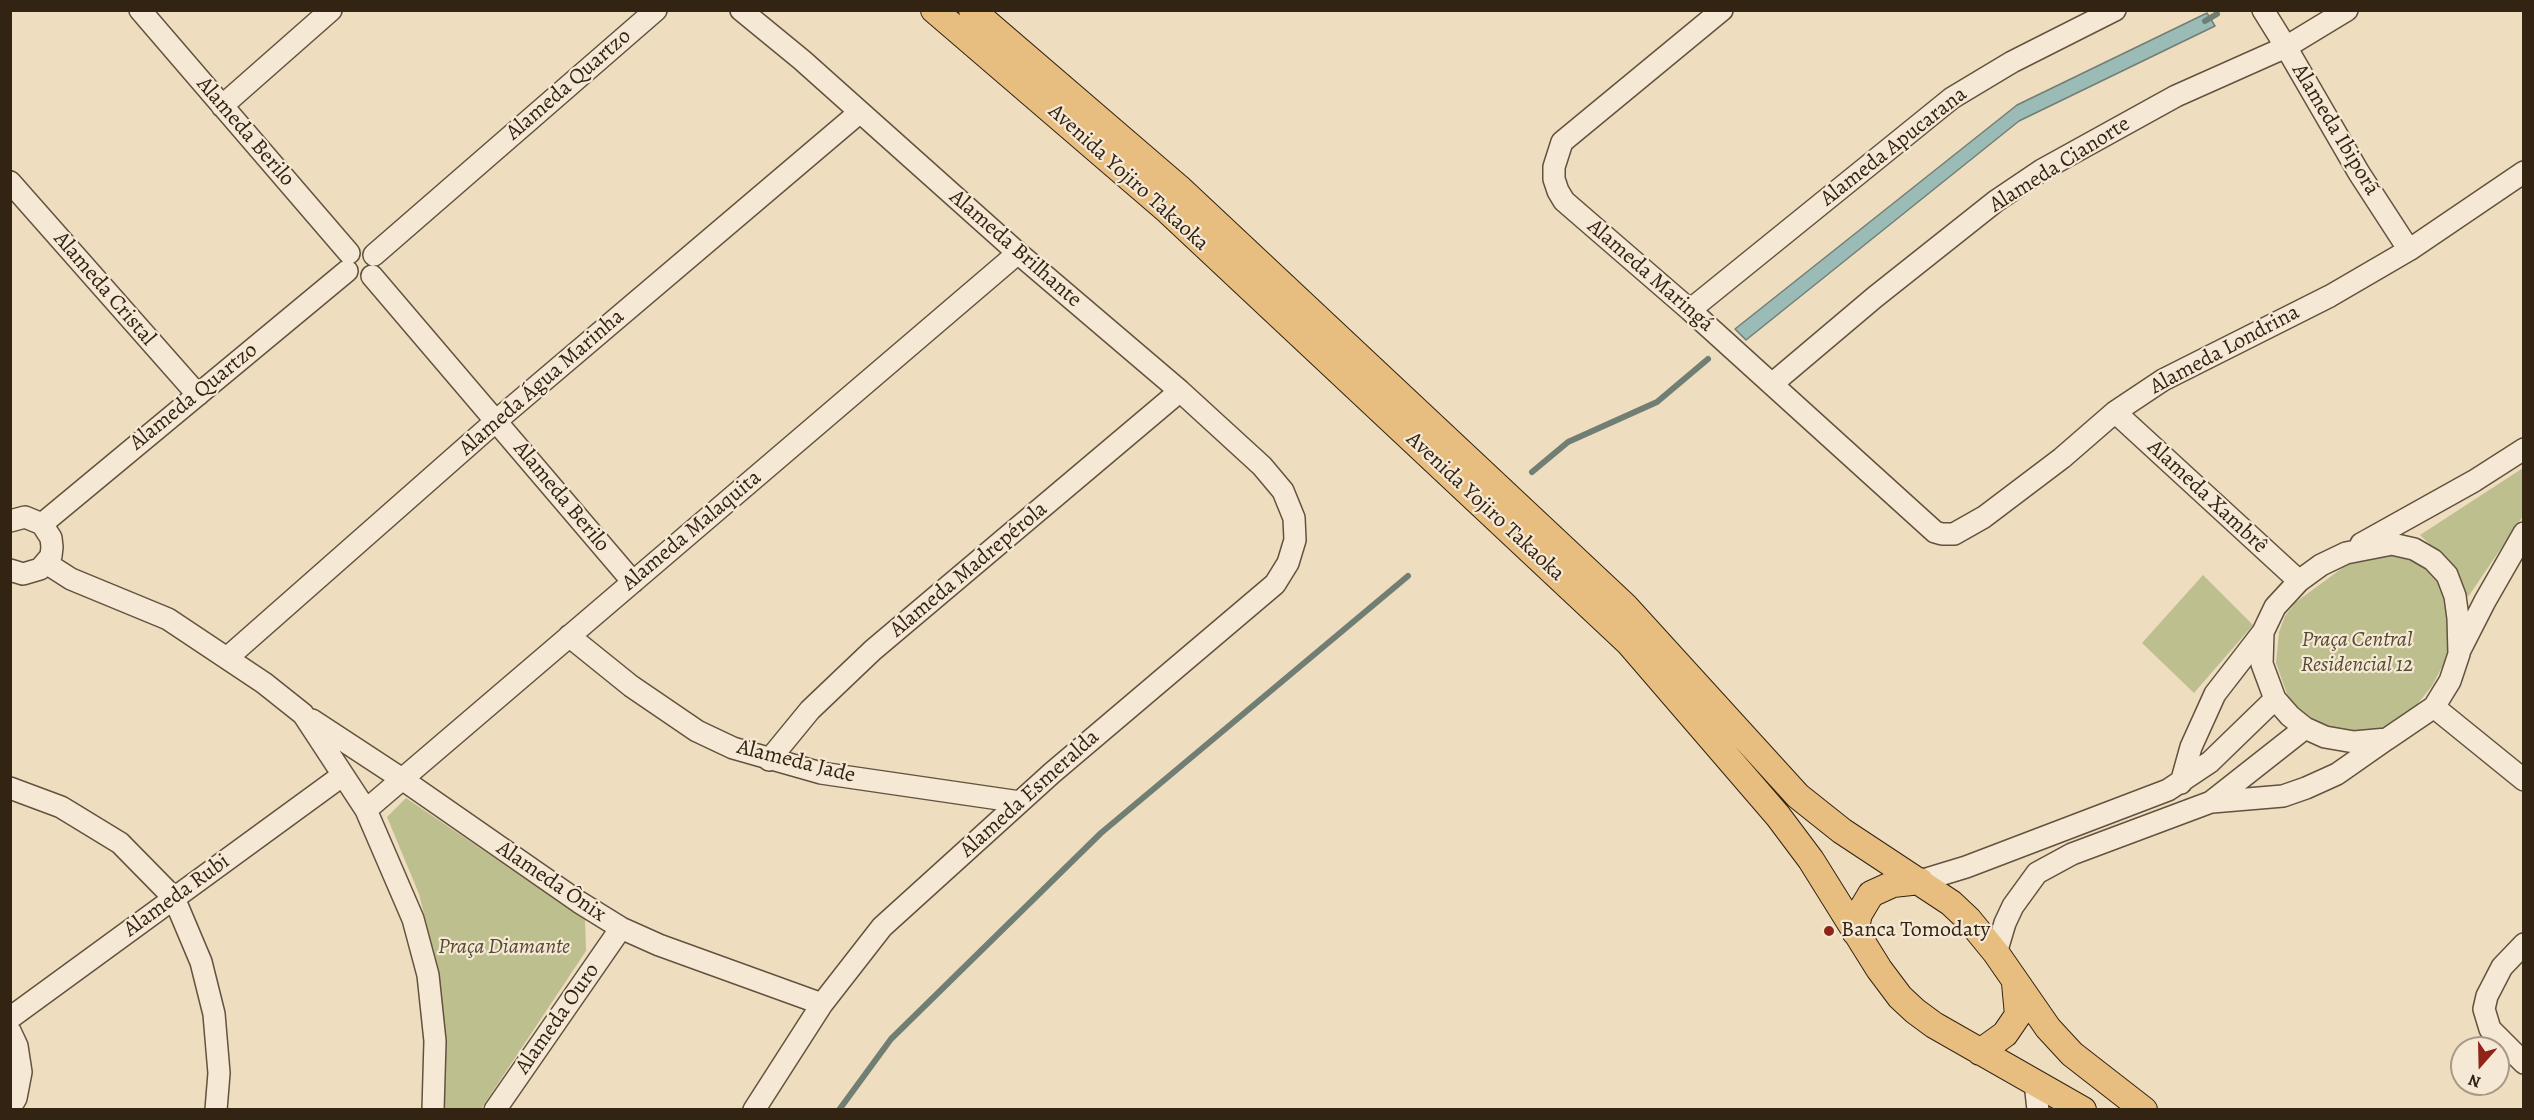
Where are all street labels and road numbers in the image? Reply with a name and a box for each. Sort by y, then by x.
street label: Alameda Quartzo [501,24,637,146]
street label: Alameda Ibiporã [2285,59,2385,201]
street label: Alameda Berilo [190,72,300,192]
street label: Alameda Apucarana [1815,82,1973,212]
street label: Avenida Yojiro Takaoka [1042,99,1214,257]
street label: Alameda Cianorte [1985,111,2135,219]
street label: Alameda Brilhante [943,184,1087,314]
street label: Alameda Maringá [1581,214,1719,338]
street label: Alameda Cristal [47,227,161,351]
street label: Alameda Londrina [2146,299,2304,401]
street label: Alameda Água Marinha [454,304,630,462]
street label: Alameda Quartzo [125,337,263,457]
street label: Avenida Yojiro Takaoka [1400,427,1570,587]
street label: Alameda Xambrê [2141,435,2273,559]
street label: Alameda Berilo [507,436,615,558]
street label: Alameda Malaquita [617,465,767,597]
street label: Alameda Madrepérola [885,496,1053,644]
street label: Alameda Esmeralda [955,724,1105,864]
street label: Alameda Jade [734,735,858,789]
street label: Alameda Ônix [491,836,611,928]
street label: Alameda Rubi [119,849,235,943]
street label: Alameda Ouro [510,959,606,1079]

